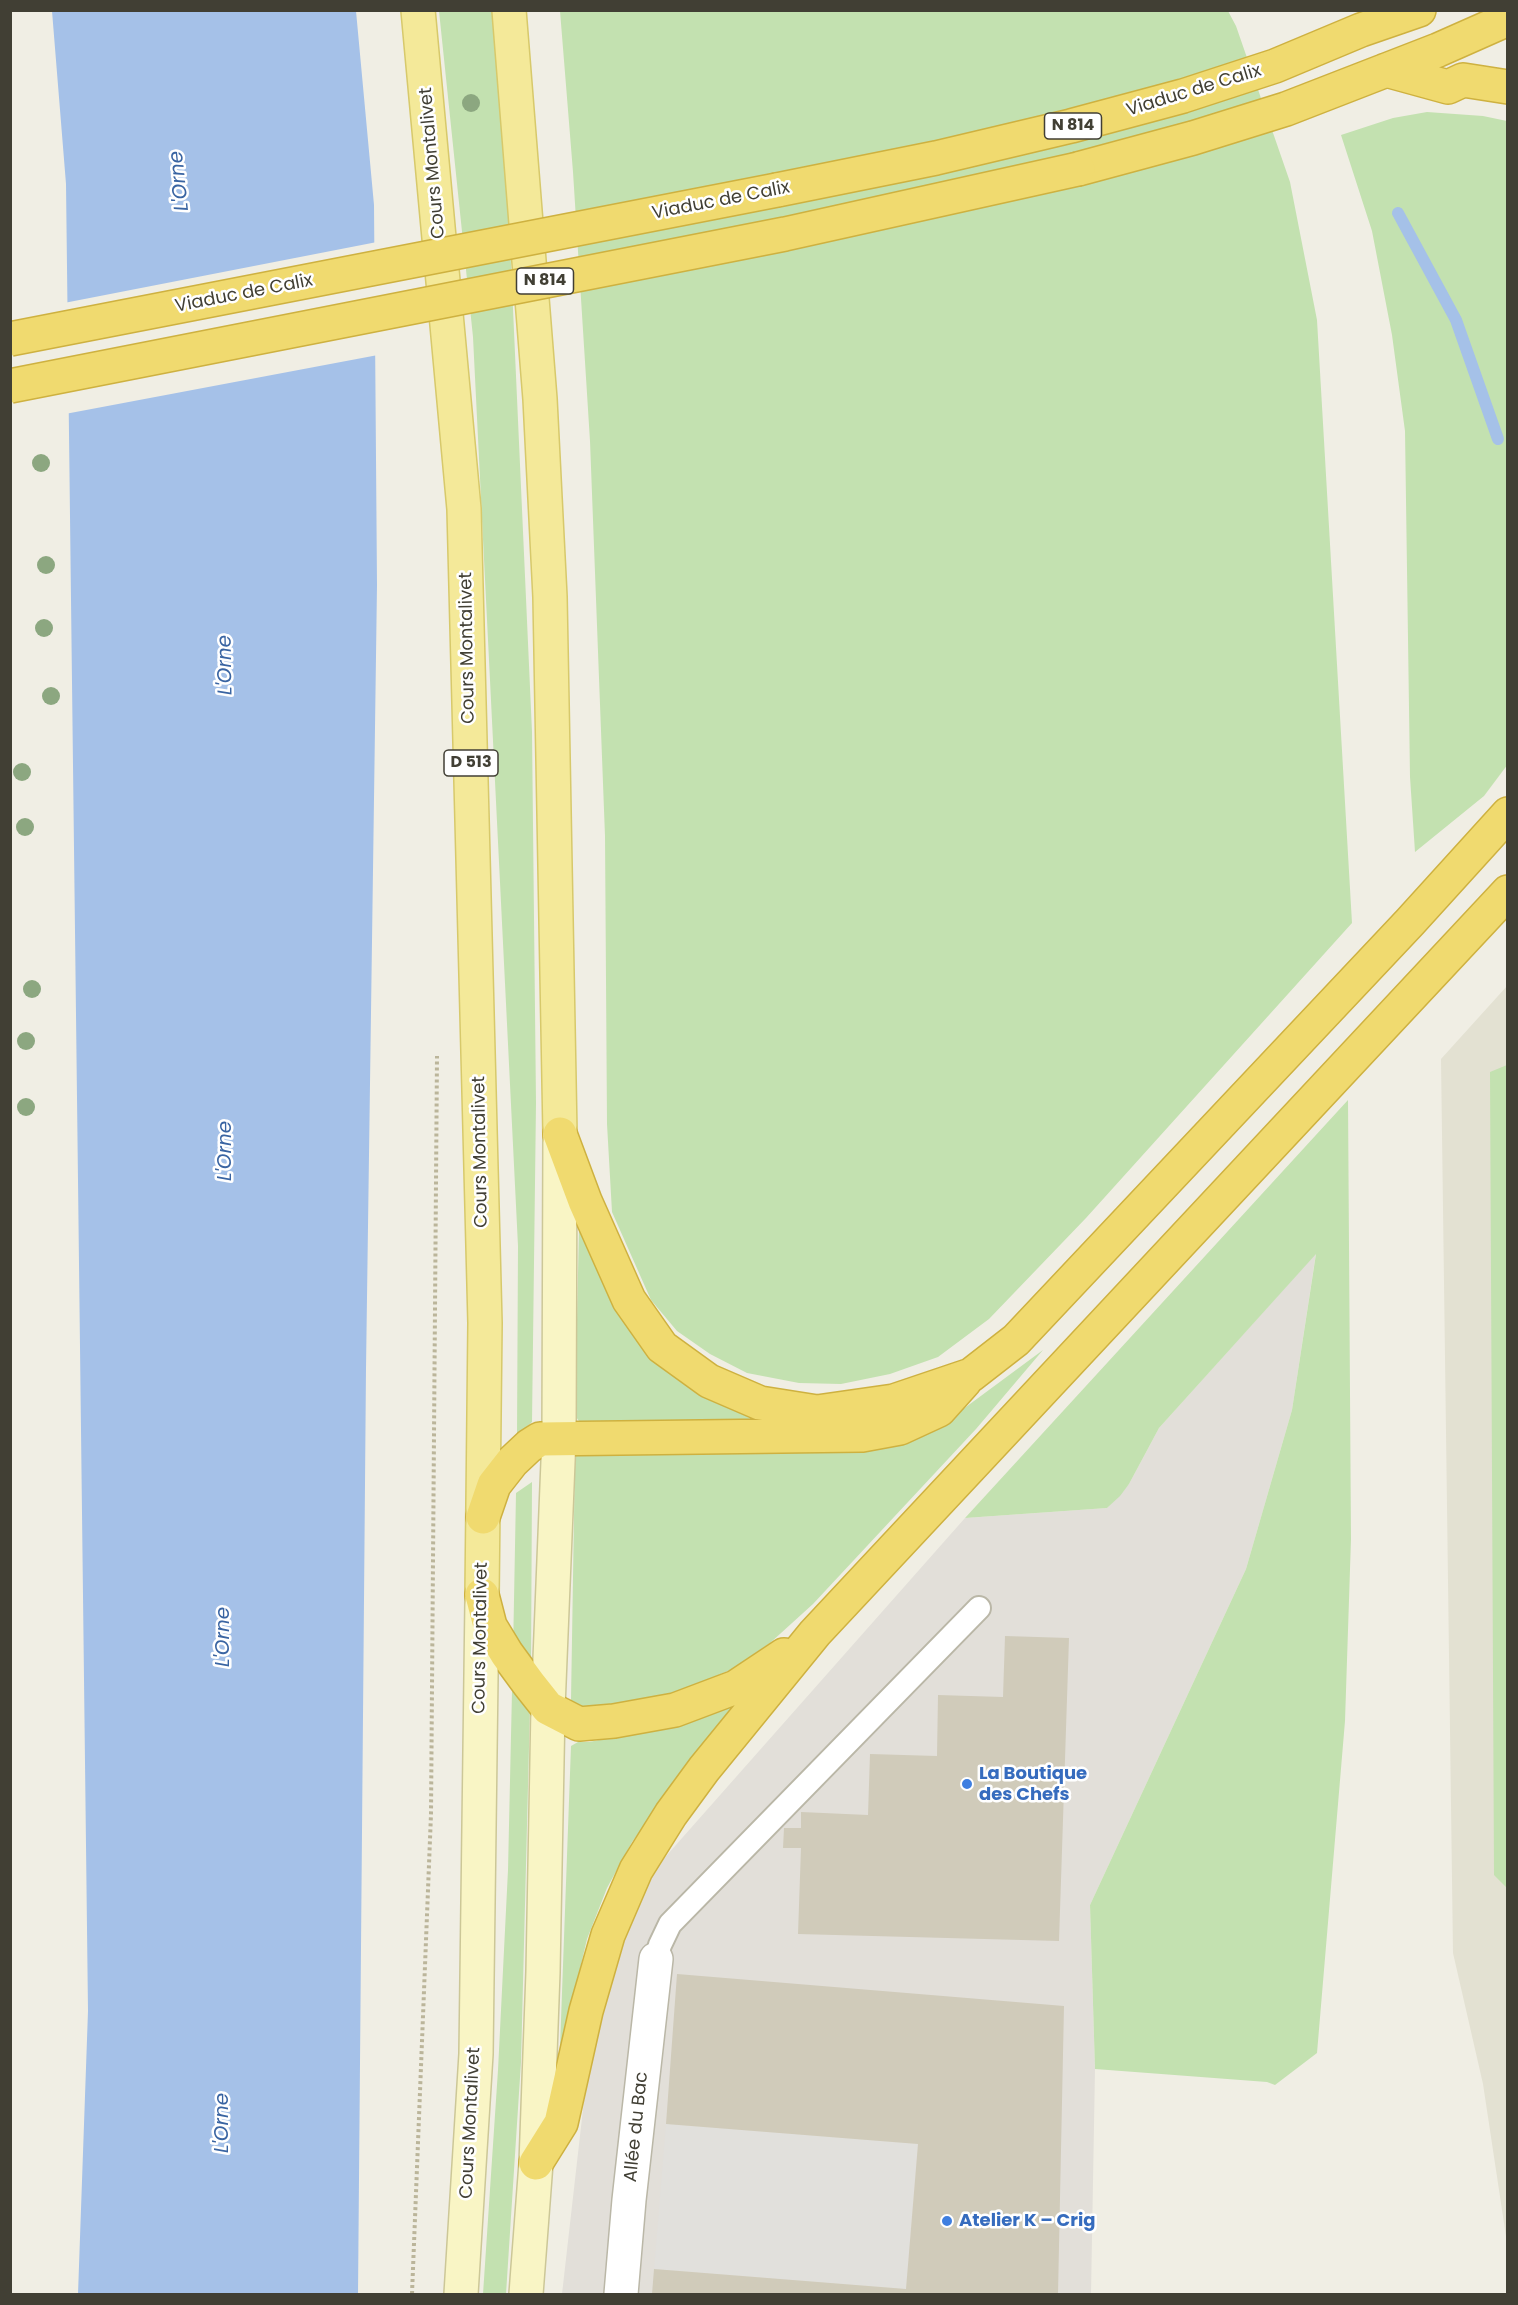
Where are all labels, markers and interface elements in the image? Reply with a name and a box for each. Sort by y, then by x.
street label: Viaduc de Calix [1124,60,1264,122]
street label: Cours Montalivet [416,86,450,240]
road number: N 814 [1044,113,1102,139]
water label: L'Orne [165,150,195,212]
street label: Viaduc de Calix [650,177,792,225]
road number: N 814 [516,268,574,294]
street label: Viaduc de Calix [173,270,315,318]
street label: Cours Montalivet [456,572,480,724]
water label: L'Orne [213,635,239,695]
road number: D 513 [444,750,498,776]
street label: Cours Montalivet [469,1076,493,1228]
water label: L'Orne [214,1121,238,1181]
street label: Cours Montalivet [469,1562,493,1714]
water label: L'Orne [212,1607,236,1667]
place label: La Boutique des Chefs [979,1763,1087,1806]
marker: La Boutique des Chefs [960,1777,974,1791]
street label: Cours Montalivet [456,2047,486,2199]
street label: Allée du Bac [620,2071,654,2183]
water label: L'Orne [211,2093,235,2153]
place label: Atelier K – Crig [959,2210,1096,2232]
marker: Atelier K – Crig [940,2214,954,2228]

